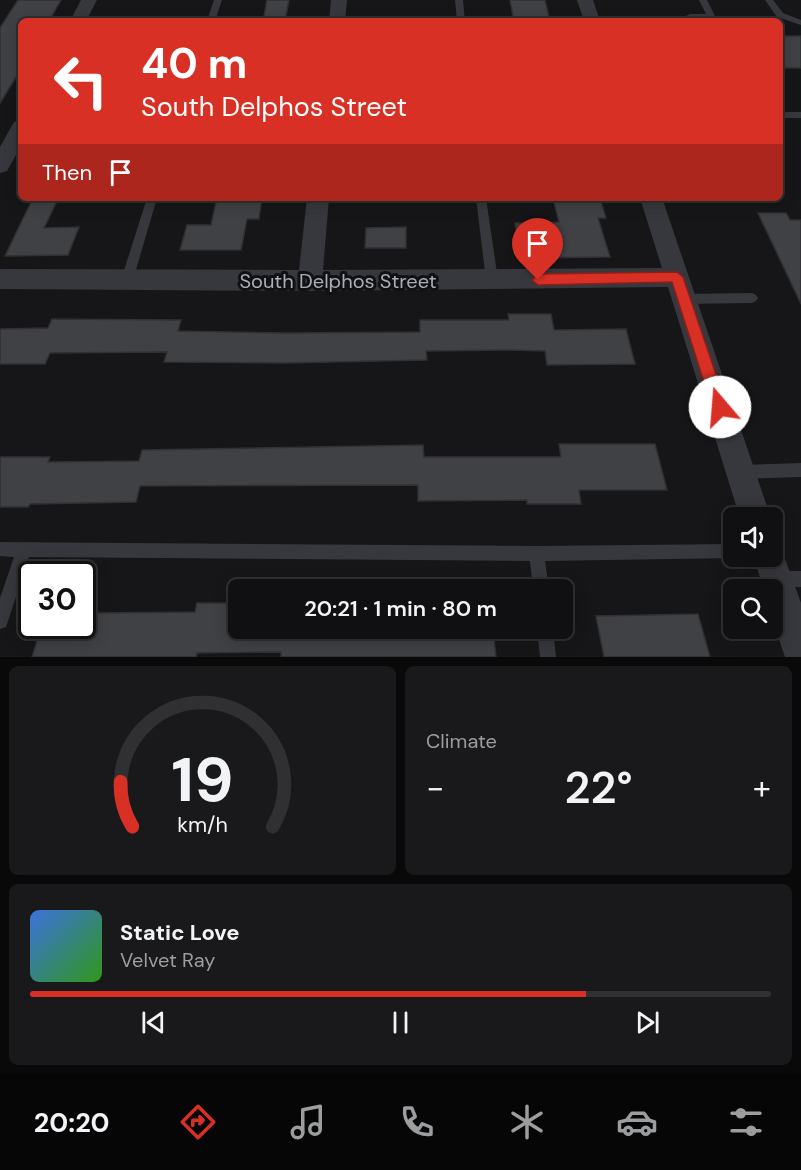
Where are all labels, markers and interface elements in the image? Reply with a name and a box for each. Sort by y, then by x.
text: 40 m [141,36,247,91]
icon: left [42,42,120,120]
text: South Delphos Street [141,89,407,124]
icon: arrive [104,156,137,189]
text: Then [42,158,92,187]
pin [512,218,563,280]
icon: arrive [521,227,554,260]
street label: South Delphos Street [239,268,437,294]
position arrow [688,375,752,439]
map controls [723,507,783,639]
button: sound [723,507,783,567]
speed limit sign: 30 [18,561,96,639]
button: search [723,579,783,639]
text: 20:21 · 1 min · 80 m [304,594,497,623]
text: Climate [426,728,497,754]
text: 19 [171,739,234,820]
text: 22° [565,758,633,817]
text: − [426,766,444,809]
text: + [753,766,771,809]
text: km/h [177,812,228,840]
text: Static Love [120,918,240,947]
text: Velvet Ray [120,947,215,973]
icon: previous [137,1006,170,1039]
icon: pause [384,1006,417,1039]
icon: next [631,1006,664,1039]
icon: directions [177,1101,219,1143]
icon: music [287,1101,329,1143]
icon: phone [396,1101,438,1143]
icon: climate [506,1101,548,1143]
icon: car [616,1101,658,1143]
icon: filters [725,1101,767,1143]
text: 20:20 [34,1105,110,1140]

